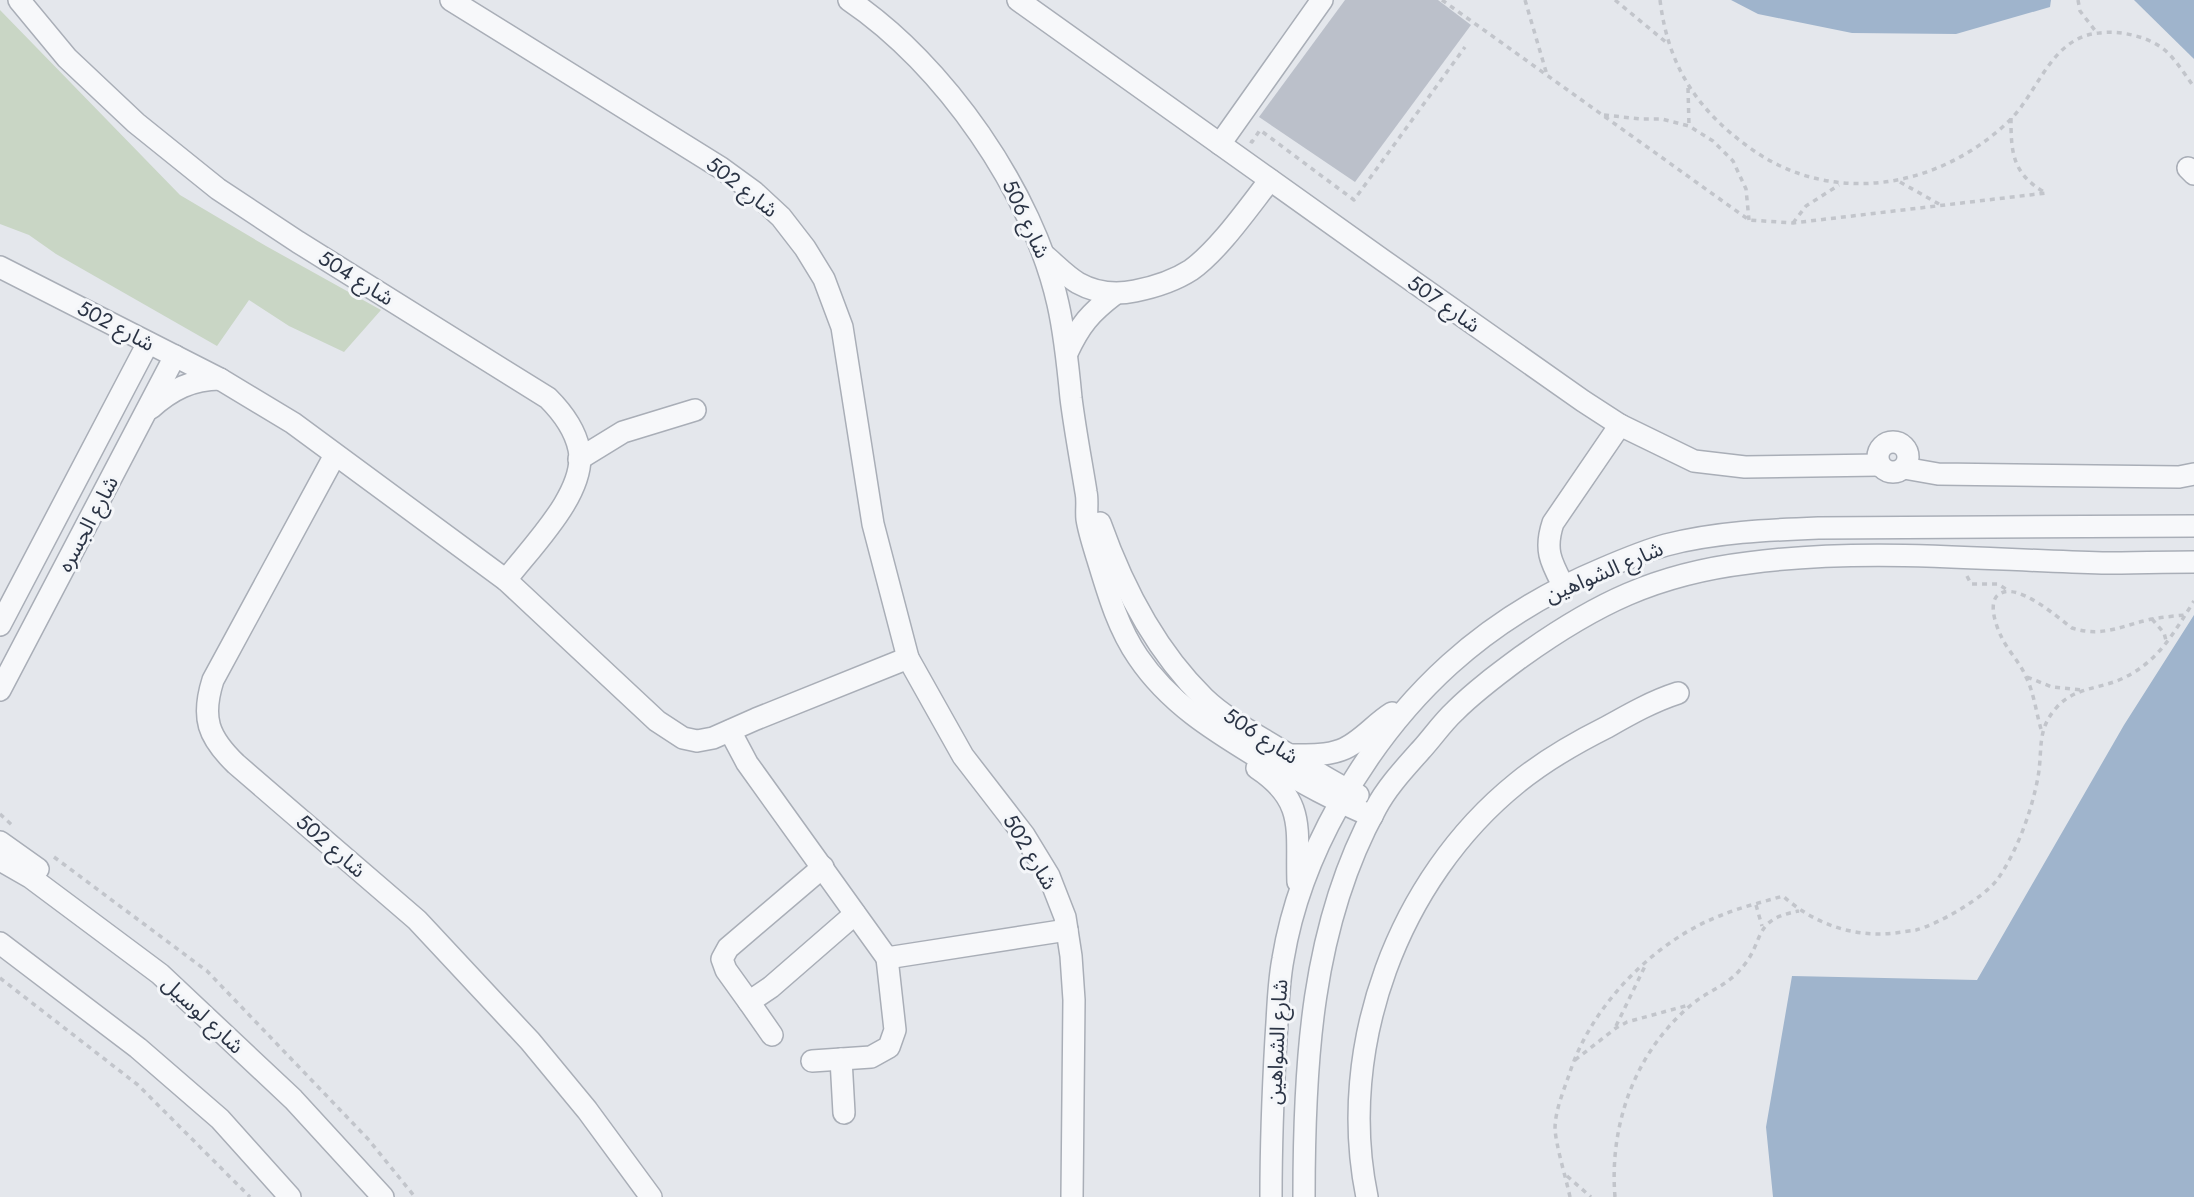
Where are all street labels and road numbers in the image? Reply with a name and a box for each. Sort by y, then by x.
street label: شارع 502 [700,149,784,225]
street label: شارع 506 [995,175,1057,263]
street label: شارع 504 [312,243,400,313]
street label: شارع 507 [1402,268,1486,340]
street label: شارع 502 [72,293,160,359]
street label: شارع الجسره [50,471,126,577]
street label: شارع الشواهين [1540,534,1668,610]
street label: شارع 506 [1218,701,1304,771]
street label: شارع 502 [290,807,372,885]
street label: شارع 502 [996,808,1064,896]
street label: شارع لوسيل [155,969,251,1061]
street label: شارع الشواهين [1259,978,1295,1106]

